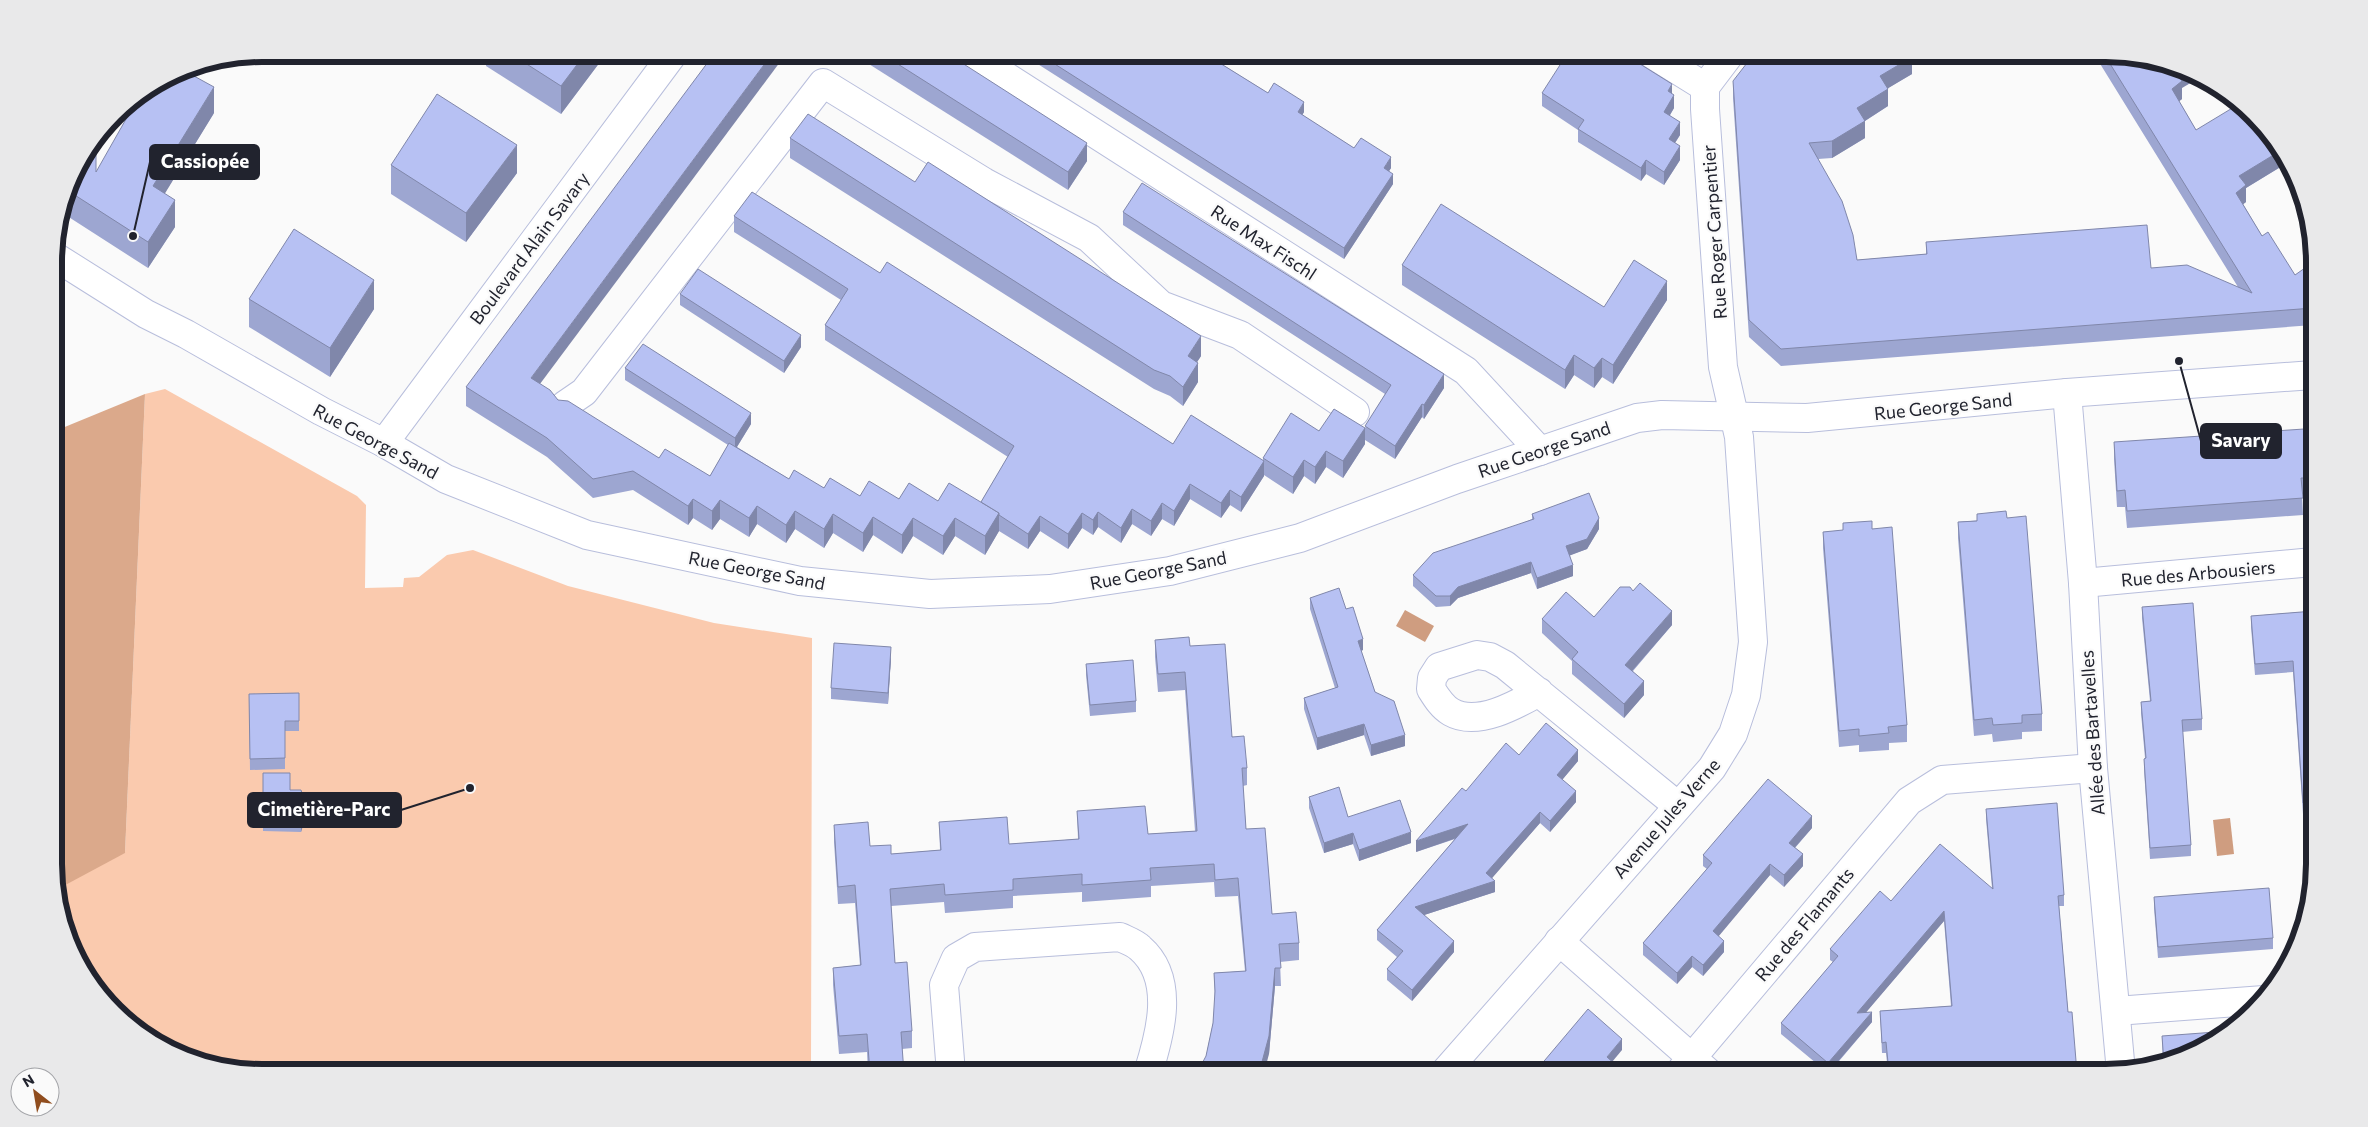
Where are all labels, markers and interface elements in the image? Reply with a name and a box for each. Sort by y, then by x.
street label: Rue Roger Carpentier [1697,144,1731,320]
callout: Cassiopée [150,145,259,179]
text: Cassiopée [161,149,249,172]
street label: Boulevard Alain Savary [465,168,593,328]
street label: Rue Max Fischl [1207,200,1321,284]
street label: Rue George Sand [1873,388,2013,424]
street label: Rue George Sand [310,399,442,483]
street label: Rue George Sand [1475,416,1613,482]
callout: Savary [2201,424,2281,458]
text: Savary [2211,428,2271,451]
street label: Rue George Sand [687,546,827,594]
street label: Rue George Sand [1088,546,1228,594]
street label: Rue des Arbousiers [2120,555,2276,591]
street label: Allée des Bartavelles [2075,650,2109,816]
street label: Avenue Jules Verne [1608,753,1724,883]
callout: Cimetière-Parc [248,793,401,827]
text: Cimetière-Parc [258,797,390,820]
street label: Rue des Flamants [1750,863,1858,985]
north arrow [10,1067,60,1117]
text: N [19,1070,37,1090]

